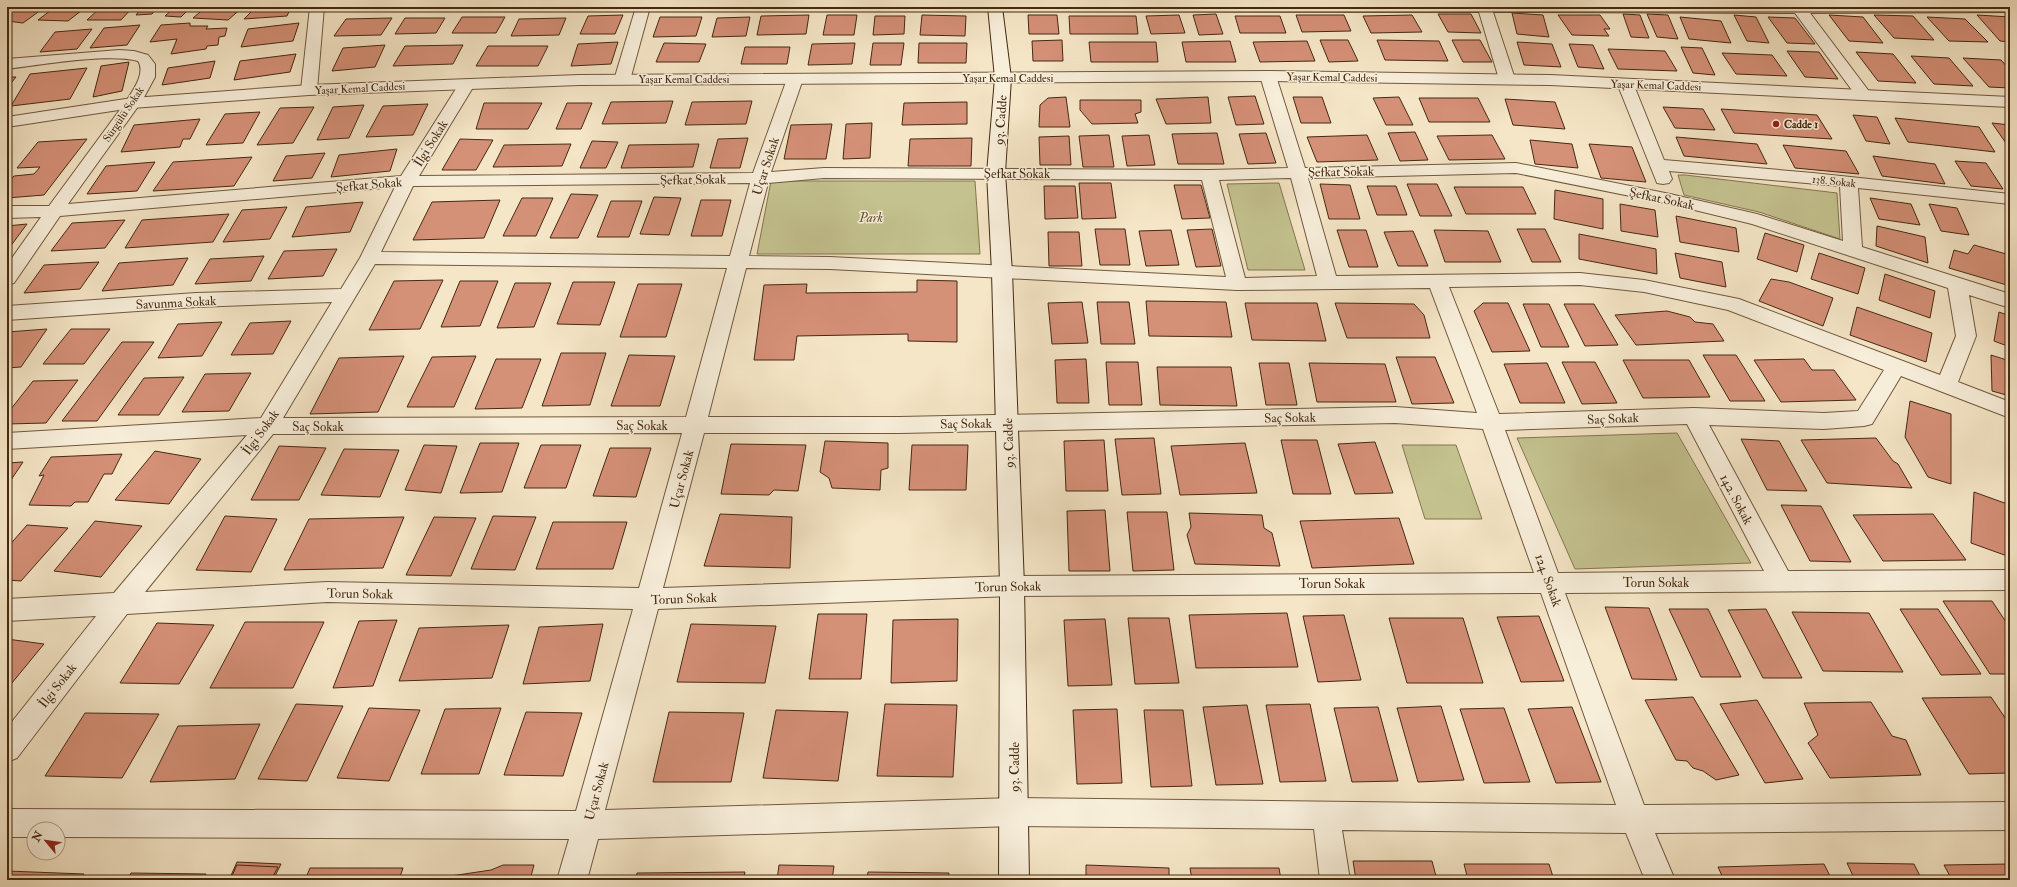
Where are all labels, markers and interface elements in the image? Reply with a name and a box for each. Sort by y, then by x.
street label: Yaşar Kemal Caddesi [1286,70,1378,85]
street label: Yaşar Kemal Caddesi [963,72,1053,85]
street label: Yaşar Kemal Caddesi [639,73,729,86]
street label: Yaşar Kemal Caddesi [1610,77,1702,94]
street label: Yaşar Kemal Caddesi [314,80,406,97]
street label: Sürgülü Sokak [100,83,147,145]
street label: 93. Cadde [991,94,1011,147]
street label: İlgi Sokak [409,116,452,170]
place label: Cadde 1 [1784,118,1818,131]
marker: Cadde 1 [1771,119,1781,129]
street label: Uçar Sokak [749,134,783,197]
street label: Şefkat Sokak [1308,163,1375,181]
street label: Şefkat Sokak [984,166,1051,182]
street label: Şefkat Sokak [660,171,727,189]
street label: 138. Sokak [1811,173,1857,190]
street label: Şefkat Sokak [335,174,404,196]
street label: Şefkat Sokak [1628,184,1697,214]
park label: Park [858,210,883,226]
street label: Savunma Sokak [135,293,218,313]
street label: İlgi Sokak [238,406,283,458]
street label: Saç Sokak [1264,410,1317,426]
street label: Saç Sokak [1587,410,1640,428]
street label: Saç Sokak [940,416,993,432]
street label: 93. Cadde [1000,417,1018,469]
street label: Saç Sokak [616,418,669,434]
street label: Saç Sokak [292,419,345,435]
street label: Uçar Sokak [666,447,698,510]
street label: 142. Sokak [1716,472,1756,528]
street label: 124. Sokak [1531,552,1565,610]
street label: Torun Sokak [1623,575,1690,591]
street label: Torun Sokak [1299,576,1366,592]
street label: Torun Sokak [975,578,1042,596]
street label: Torun Sokak [327,585,394,603]
street label: Torun Sokak [651,590,718,608]
street label: İlgi Sokak [35,659,81,711]
street label: 93. Cadde [1007,741,1023,793]
street label: Uçar Sokak [581,759,613,822]
north arrow [26,821,66,861]
text: N [29,828,46,845]

